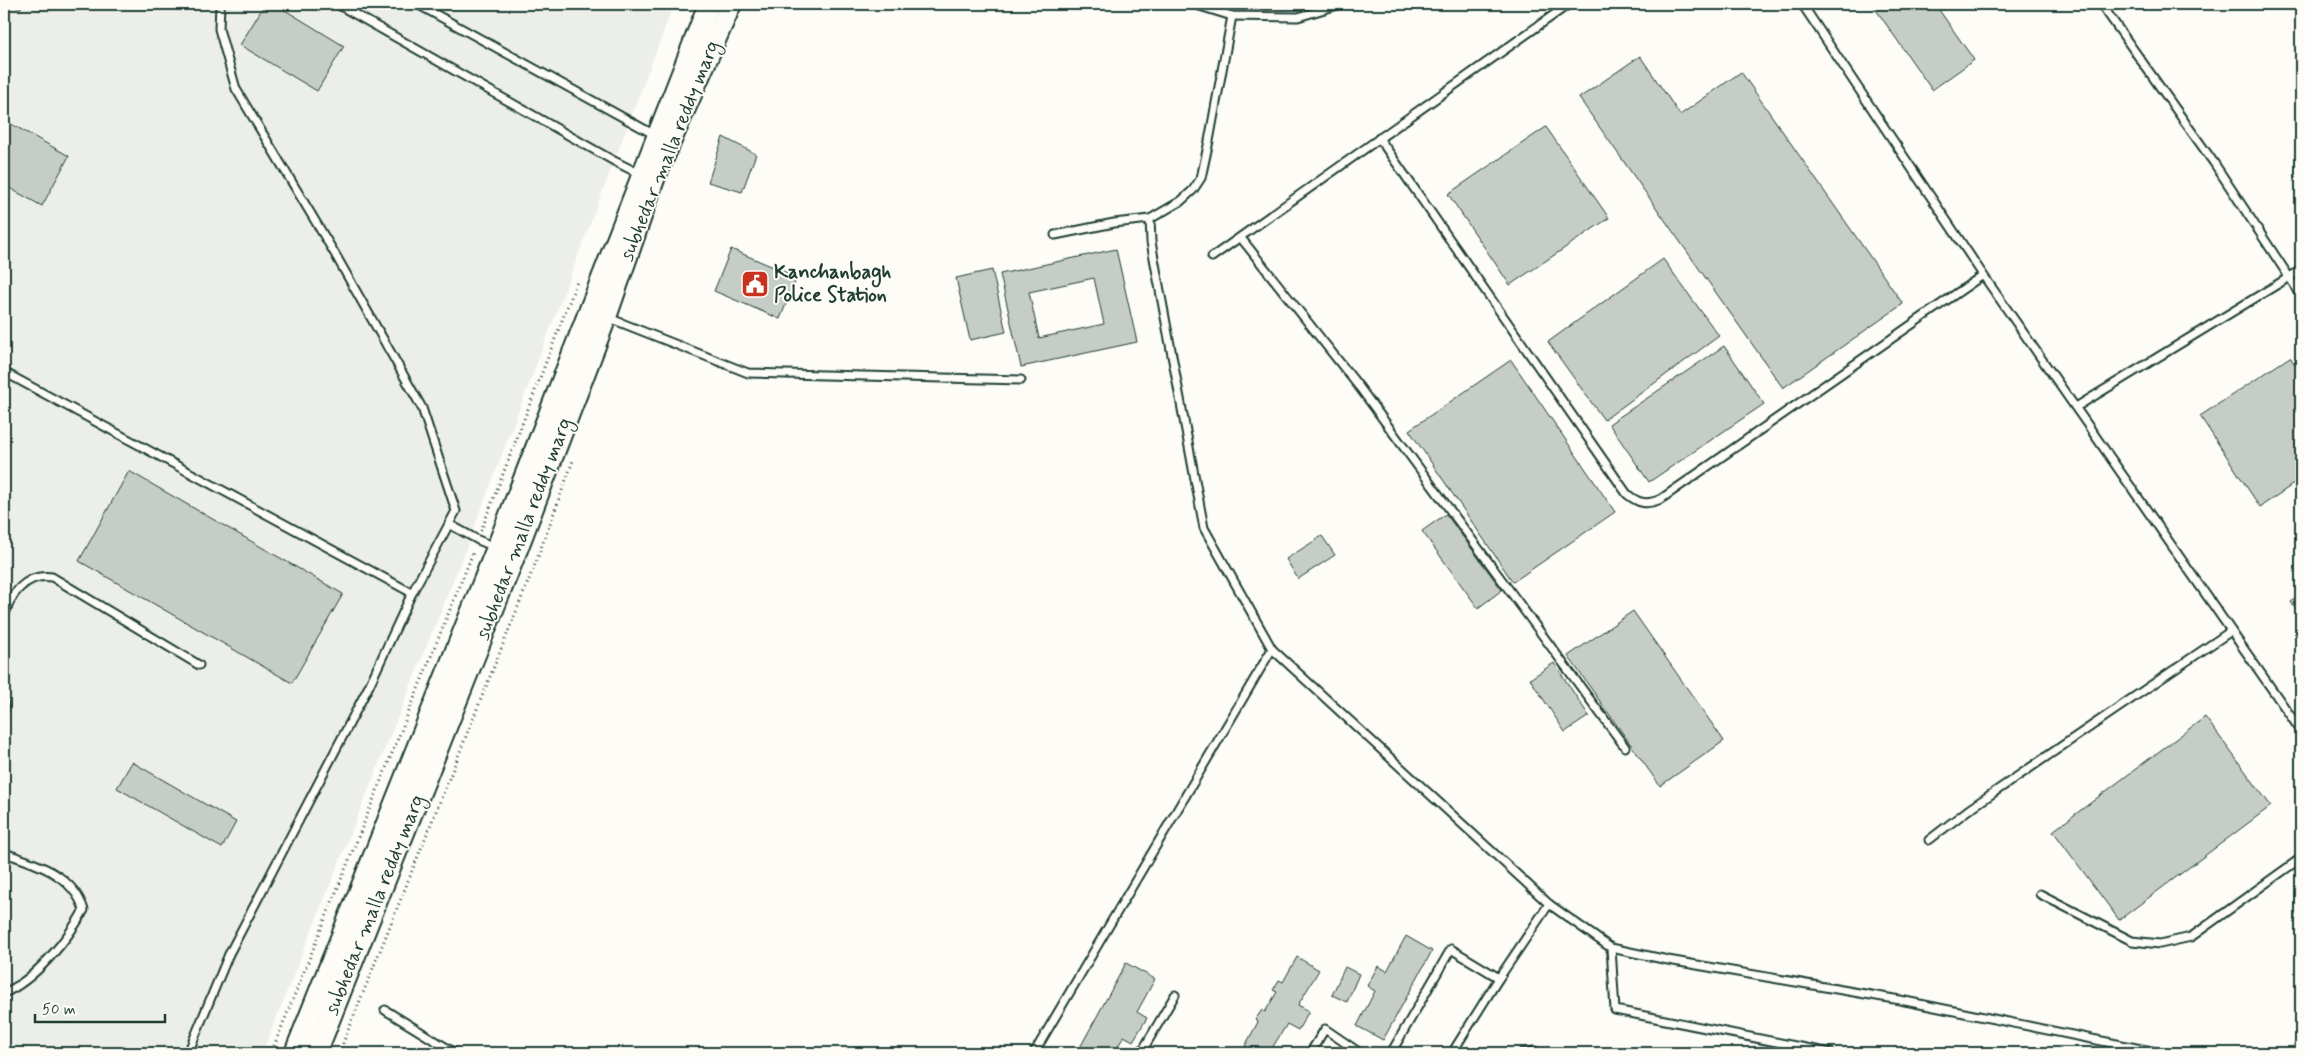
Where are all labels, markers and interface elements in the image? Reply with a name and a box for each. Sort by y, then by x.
street label: subhedar malla reddy marg [613,37,728,266]
place label: Kanchanbagh Police Station [774,259,892,309]
public building icon: Kanchanbagh Police Station [740,269,770,299]
street label: subhedar malla reddy marg [469,414,580,644]
street label: subhedar malla reddy marg [318,791,433,1020]
scale bar [35,992,165,1024]
text: 50 m [42,1000,76,1020]

